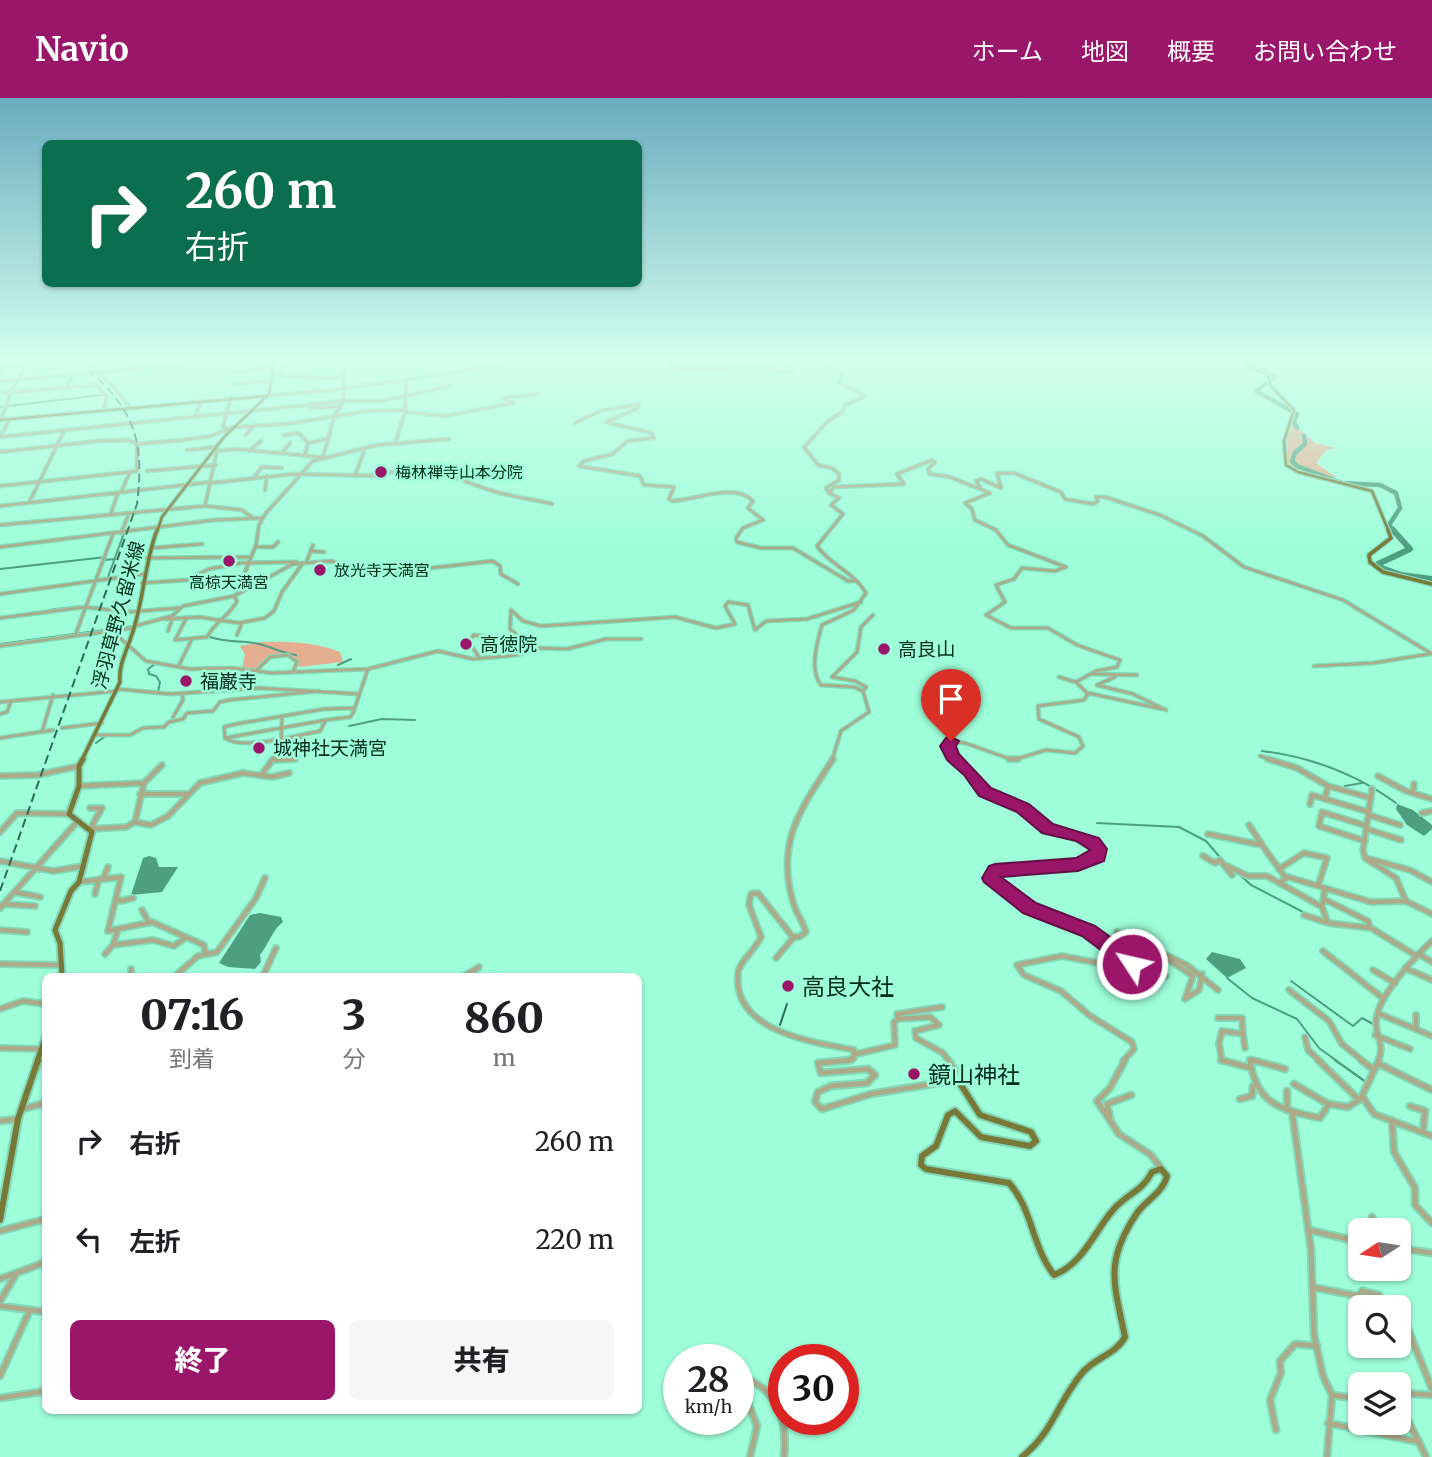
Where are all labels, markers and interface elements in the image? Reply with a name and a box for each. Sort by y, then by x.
text: Navio [35,29,129,70]
text: ホーム [972,36,1043,67]
text: 地図 [1081,36,1129,67]
text: 概要 [1167,36,1215,67]
text: お問い合わせ [1253,36,1397,67]
text: 260 m [185,160,336,221]
icon: right [70,168,161,259]
text: 右折 [185,227,249,267]
place label: 梅林禅寺山本分院 [395,462,523,482]
marker: 梅林禅寺山本分院 [373,464,389,480]
street label: 浮羽草野久留米線 [87,538,149,692]
marker: 高椋天満宮 [221,553,237,569]
place label: 放光寺天満宮 [334,560,430,580]
marker: 放光寺天満宮 [312,562,328,578]
place label: 高椋天満宮 [189,572,269,592]
place label: 高徳院 [480,632,537,656]
marker: 高徳院 [458,636,474,652]
place label: 高良山 [898,637,955,661]
marker: 高良山 [876,641,892,657]
place label: 福巌寺 [200,669,257,693]
pin [921,669,981,741]
marker: 福巌寺 [178,673,194,689]
icon: arrive [932,680,970,718]
place label: 城神社天満宮 [273,736,387,760]
marker: 城神社天満宮 [251,740,267,756]
position arrow [1095,927,1169,1001]
place label: 高良大社 [802,972,894,1001]
marker: 高良大社 [780,978,796,994]
text: 07:16 [140,989,244,1041]
text: 3 [342,989,366,1041]
text: 860 [464,992,544,1044]
text: m [493,1043,515,1072]
text: 到着 [169,1044,215,1073]
text: 分 [343,1044,366,1073]
place label: 鏡山神社 [928,1060,1020,1089]
marker: 鏡山神社 [906,1066,922,1082]
icon: right [70,1122,108,1160]
text: 260 m [535,1125,614,1158]
text: 右折 [129,1127,181,1160]
north arrow [1348,1218,1410,1281]
map controls [1348,1218,1411,1435]
icon: left [70,1220,108,1258]
text: 220 m [535,1223,614,1256]
text: 左折 [129,1225,181,1258]
button: search [1348,1295,1411,1358]
button: 終了 [70,1320,335,1400]
button: 共有 [349,1320,614,1400]
speed limit sign: 30 [768,1344,859,1435]
text: 28 [687,1358,730,1402]
button: layers [1348,1372,1411,1435]
text: km/h [685,1395,732,1418]

